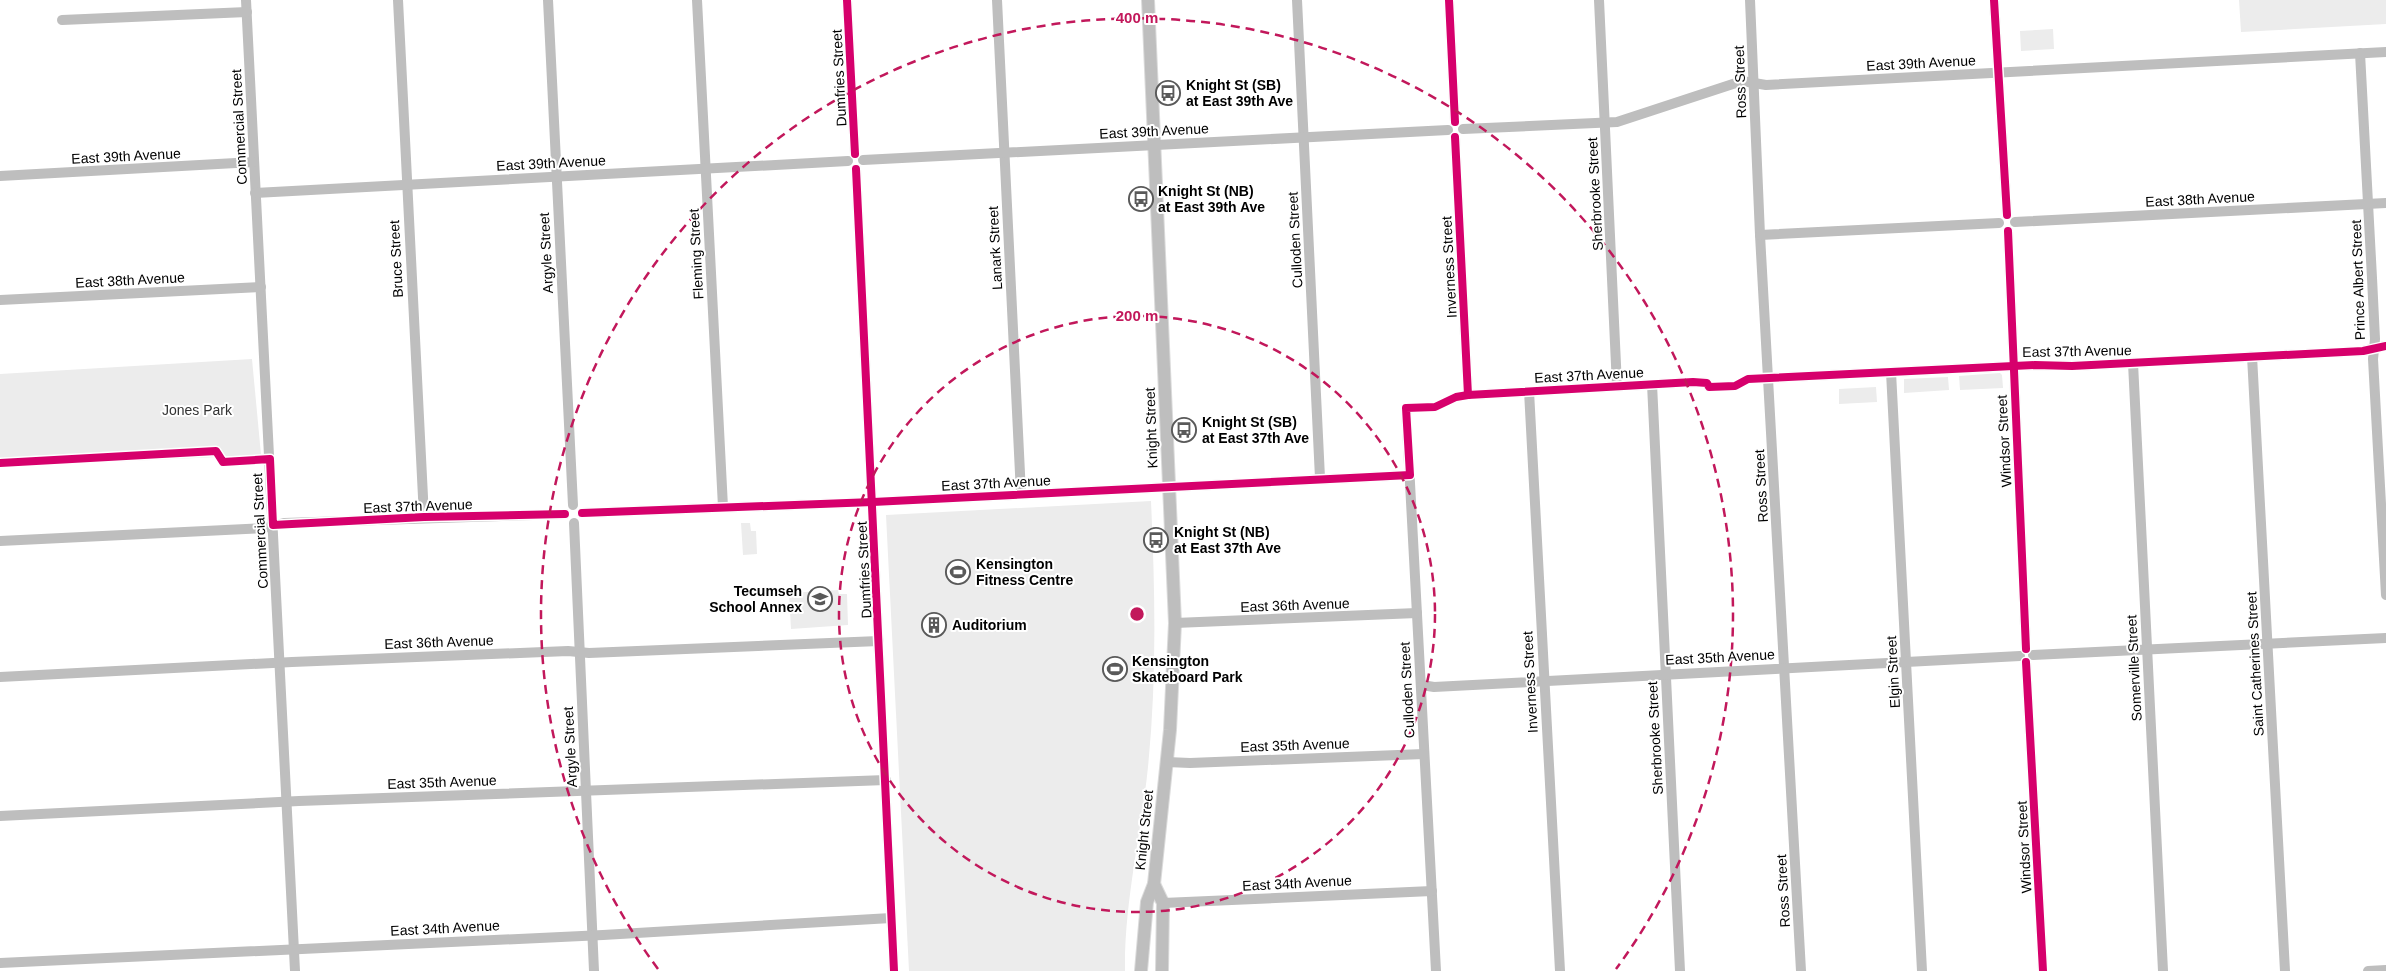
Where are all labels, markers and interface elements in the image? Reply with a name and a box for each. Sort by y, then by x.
text: 400 m [1116,9,1158,26]
street label: Dumfries Street [828,29,850,127]
street label: Ross Street [1731,45,1749,119]
street label: East 39th Avenue [1866,52,1976,74]
street label: Commercial Street [228,69,250,185]
place label: Knight St (SB) at East 39th Ave [1186,77,1293,109]
bus stop icon: Knight St (SB) at East 39th Ave [1155,80,1181,106]
street label: East 39th Avenue [1099,120,1209,142]
street label: Sherbrooke Street [1584,137,1606,251]
street label: East 39th Avenue [71,145,181,167]
street label: East 39th Avenue [496,152,606,174]
place label: Knight St (NB) at East 39th Ave [1158,183,1265,215]
bus stop icon: Knight St (NB) at East 39th Ave [1128,186,1154,212]
street label: East 38th Avenue [2145,188,2255,210]
street label: Culloden Street [1284,191,1306,289]
street label: Lanark Street [985,206,1005,290]
street label: Fleming Street [686,208,706,300]
street label: Argyle Street [536,212,556,294]
street label: Inverness Street [1438,216,1460,318]
street label: Prince Albert Street [2348,219,2368,341]
street label: Bruce Street [386,220,406,298]
street label: East 38th Avenue [75,269,185,291]
text: 200 m [1116,307,1158,324]
street label: East 37th Avenue [2022,342,2132,360]
street label: East 37th Avenue [1534,364,1644,386]
street label: Knight Street [1142,387,1160,469]
street label: Windsor Street [1994,394,2014,488]
park label: Jones Park [162,402,233,418]
place label: Knight St (SB) at East 37th Ave [1202,414,1309,446]
bus stop icon: Knight St (SB) at East 37th Ave [1171,417,1197,443]
street label: Ross Street [1751,449,1771,523]
street label: East 37th Avenue [941,472,1051,494]
street label: Commercial Street [249,473,271,589]
street label: East 37th Avenue [363,496,473,516]
street label: Dumfries Street [853,521,875,619]
place label: Knight St (NB) at East 37th Ave [1174,524,1281,556]
bus stop icon: Knight St (NB) at East 37th Ave [1143,527,1169,553]
place label: Kensington Fitness Centre [976,556,1073,588]
sports icon: Kensington Fitness Centre [945,559,971,585]
place label: Tecumseh School Annex [709,583,802,615]
school or university icon: Tecumseh School Annex [807,586,833,612]
street label: Saint Catherines Street [2243,591,2267,737]
street label: East 36th Avenue [1240,595,1350,615]
centre of rings [1128,605,1146,623]
building icon: Auditorium [921,612,947,638]
street label: Somerville Street [2123,614,2145,722]
place label: Auditorium [952,617,1027,633]
street label: Inverness Street [1519,631,1541,733]
street label: East 36th Avenue [384,632,494,652]
street label: Elgin Street [1883,635,1903,709]
street label: Culloden Street [1396,641,1418,739]
street label: East 35th Avenue [1665,646,1775,668]
place label: Kensington Skateboard Park [1132,653,1243,685]
sports icon: Kensington Skateboard Park [1102,656,1128,682]
street label: Sherbrooke Street [1644,681,1666,795]
street label: Argyle Street [560,706,580,788]
street label: East 35th Avenue [1240,735,1350,755]
street label: East 35th Avenue [387,772,497,792]
street label: Knight Street [1132,789,1156,871]
street label: Windsor Street [2014,800,2034,894]
street label: Ross Street [1773,854,1793,928]
street label: East 34th Avenue [1242,872,1352,894]
street label: East 34th Avenue [390,917,500,939]

